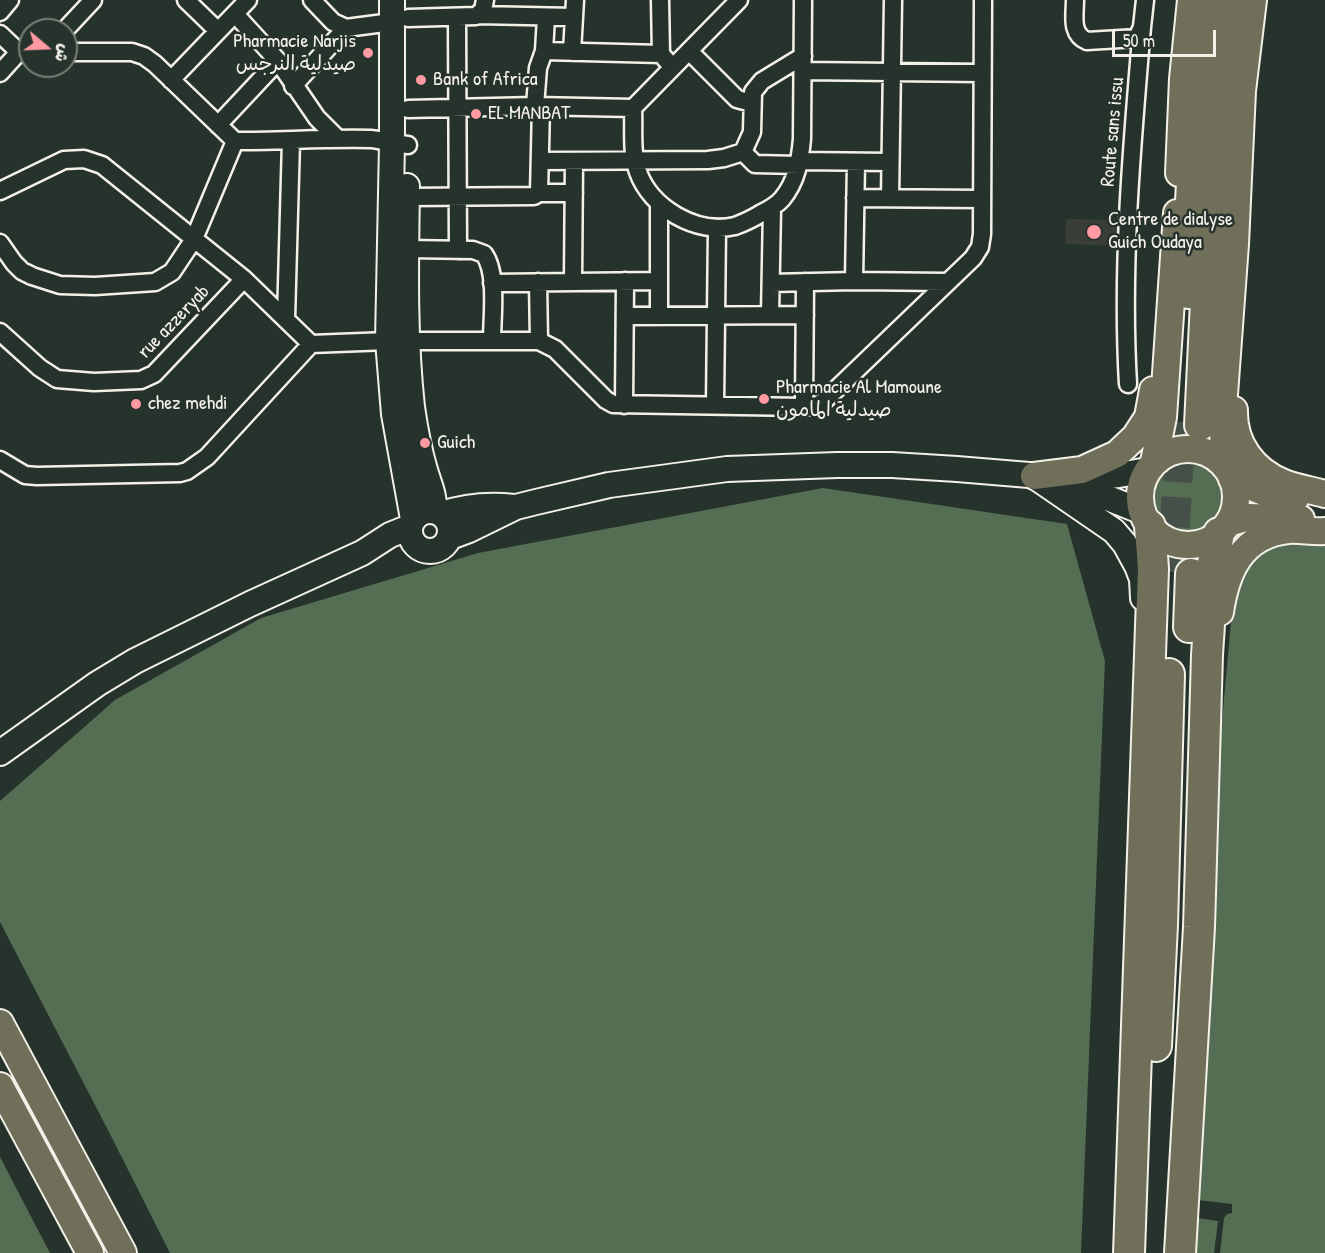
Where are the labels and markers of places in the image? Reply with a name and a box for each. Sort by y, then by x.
place label: Pharmacie Narjis صيدلية النرجس [233,30,356,77]
marker: Pharmacie Narjis صيدلية النرجس [361,46,375,60]
place label: Bank of Africa [433,68,537,92]
marker: Bank of Africa [414,73,428,87]
place label: EL MANBAT [488,102,570,126]
marker: EL MANBAT [469,107,483,121]
place label: Centre de dialyse Guich Oudaya [1108,208,1233,255]
marker: Centre de dialyse Guich Oudaya [1085,223,1103,241]
place label: Pharmacie Al Mamoune صيدلية المامون [776,376,942,423]
place label: chez mehdi [148,392,228,416]
marker: Pharmacie Al Mamoune صيدلية المامون [757,392,771,406]
marker: chez mehdi [129,397,143,411]
place label: Guich [437,431,475,455]
marker: Guich [418,436,432,450]

